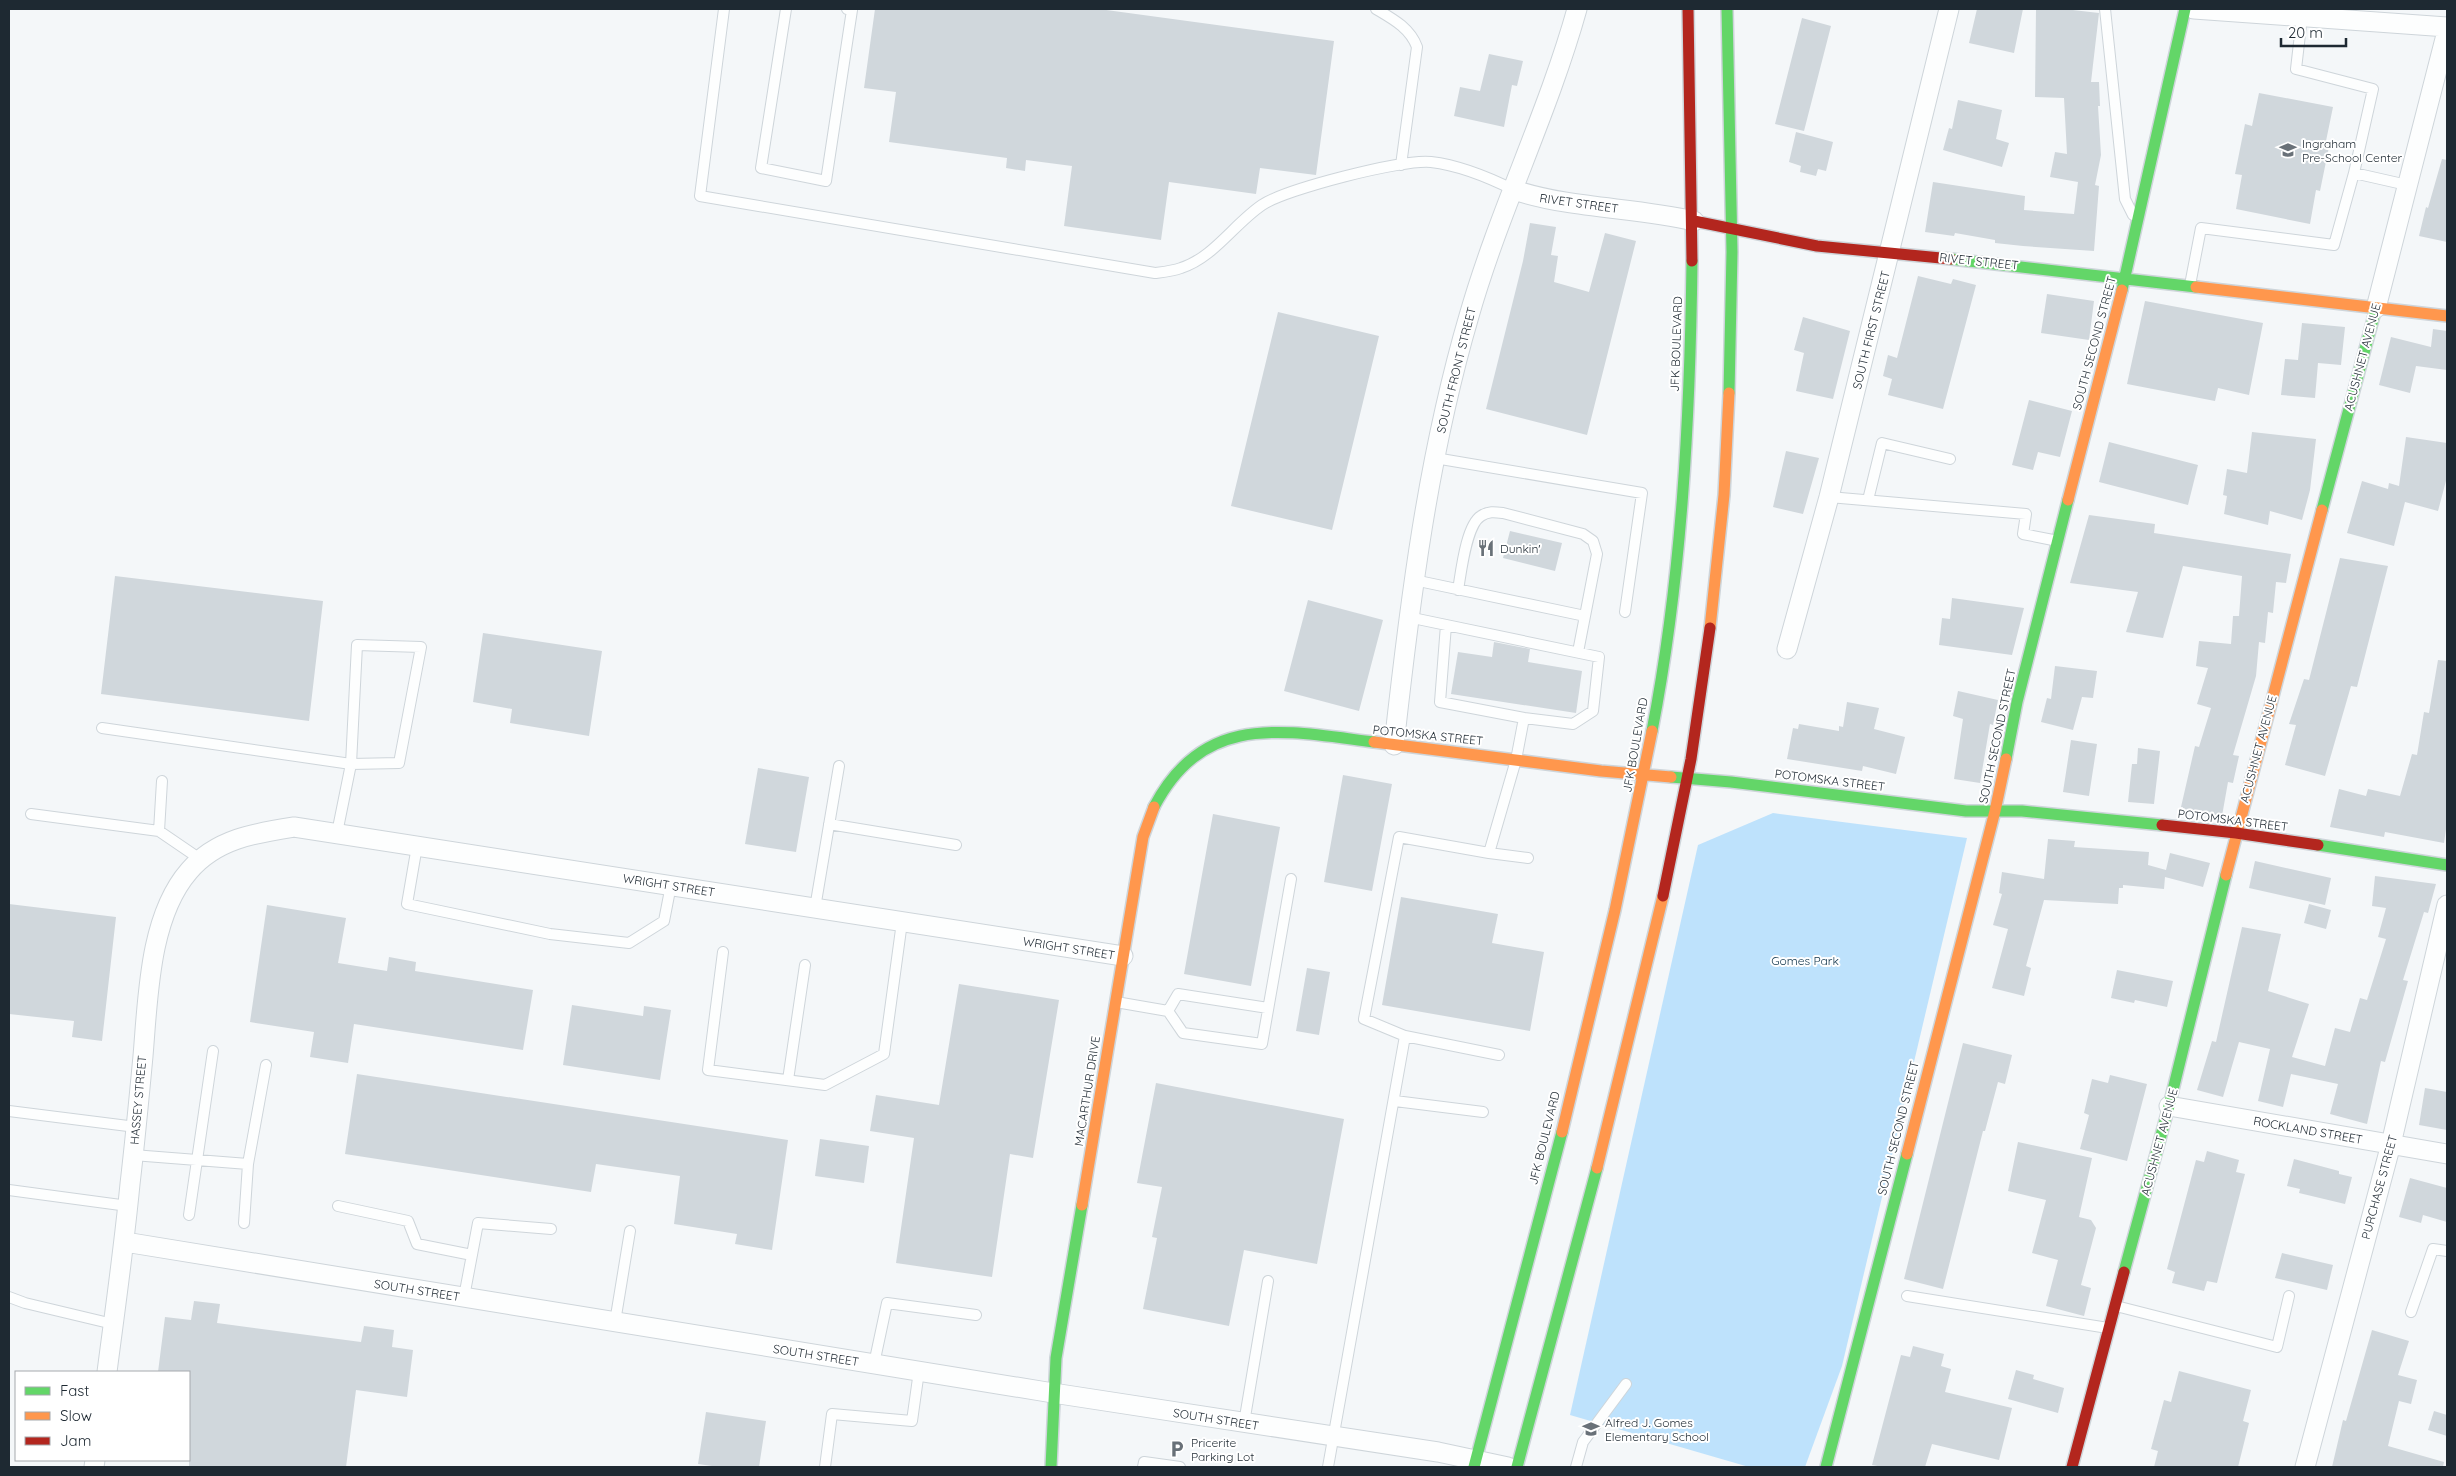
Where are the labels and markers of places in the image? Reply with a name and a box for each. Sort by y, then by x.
place label: Ingraham Pre-School Center [2302,136,2403,165]
school or university icon: Ingraham Pre-School Center [2278,140,2298,160]
restaurant icon: Dunkin' [1476,538,1496,558]
place label: Dunkin' [1500,541,1541,556]
place label: Alfred J. Gomes Elementary School [1605,1415,1709,1444]
school or university icon: Alfred J. Gomes Elementary School [1581,1419,1601,1439]
place label: Pricerite Parking Lot [1191,1435,1254,1464]
parking icon: Pricerite Parking Lot [1167,1439,1187,1459]

